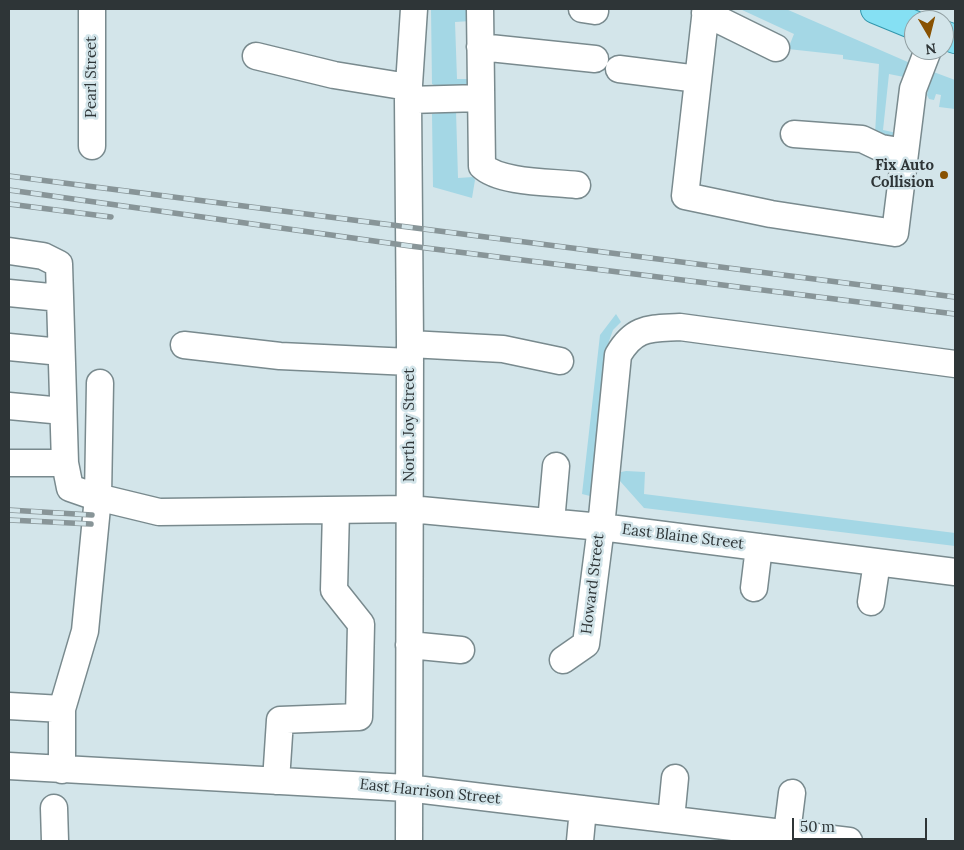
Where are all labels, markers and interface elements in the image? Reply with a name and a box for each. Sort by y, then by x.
north arrow [904,10,954,60]
street label: Pearl Street [83,36,101,118]
text: N [924,39,938,59]
place label: Fix Auto Collision [871,157,934,192]
marker: Fix Auto Collision [938,169,950,181]
street label: North Joy Street [401,368,419,482]
street label: East Blaine Street [621,521,745,553]
street label: Howard Street [578,533,608,635]
street label: East Harrison Street [359,776,501,808]
scale bar [794,808,929,840]
text: 50 m [800,817,835,836]

